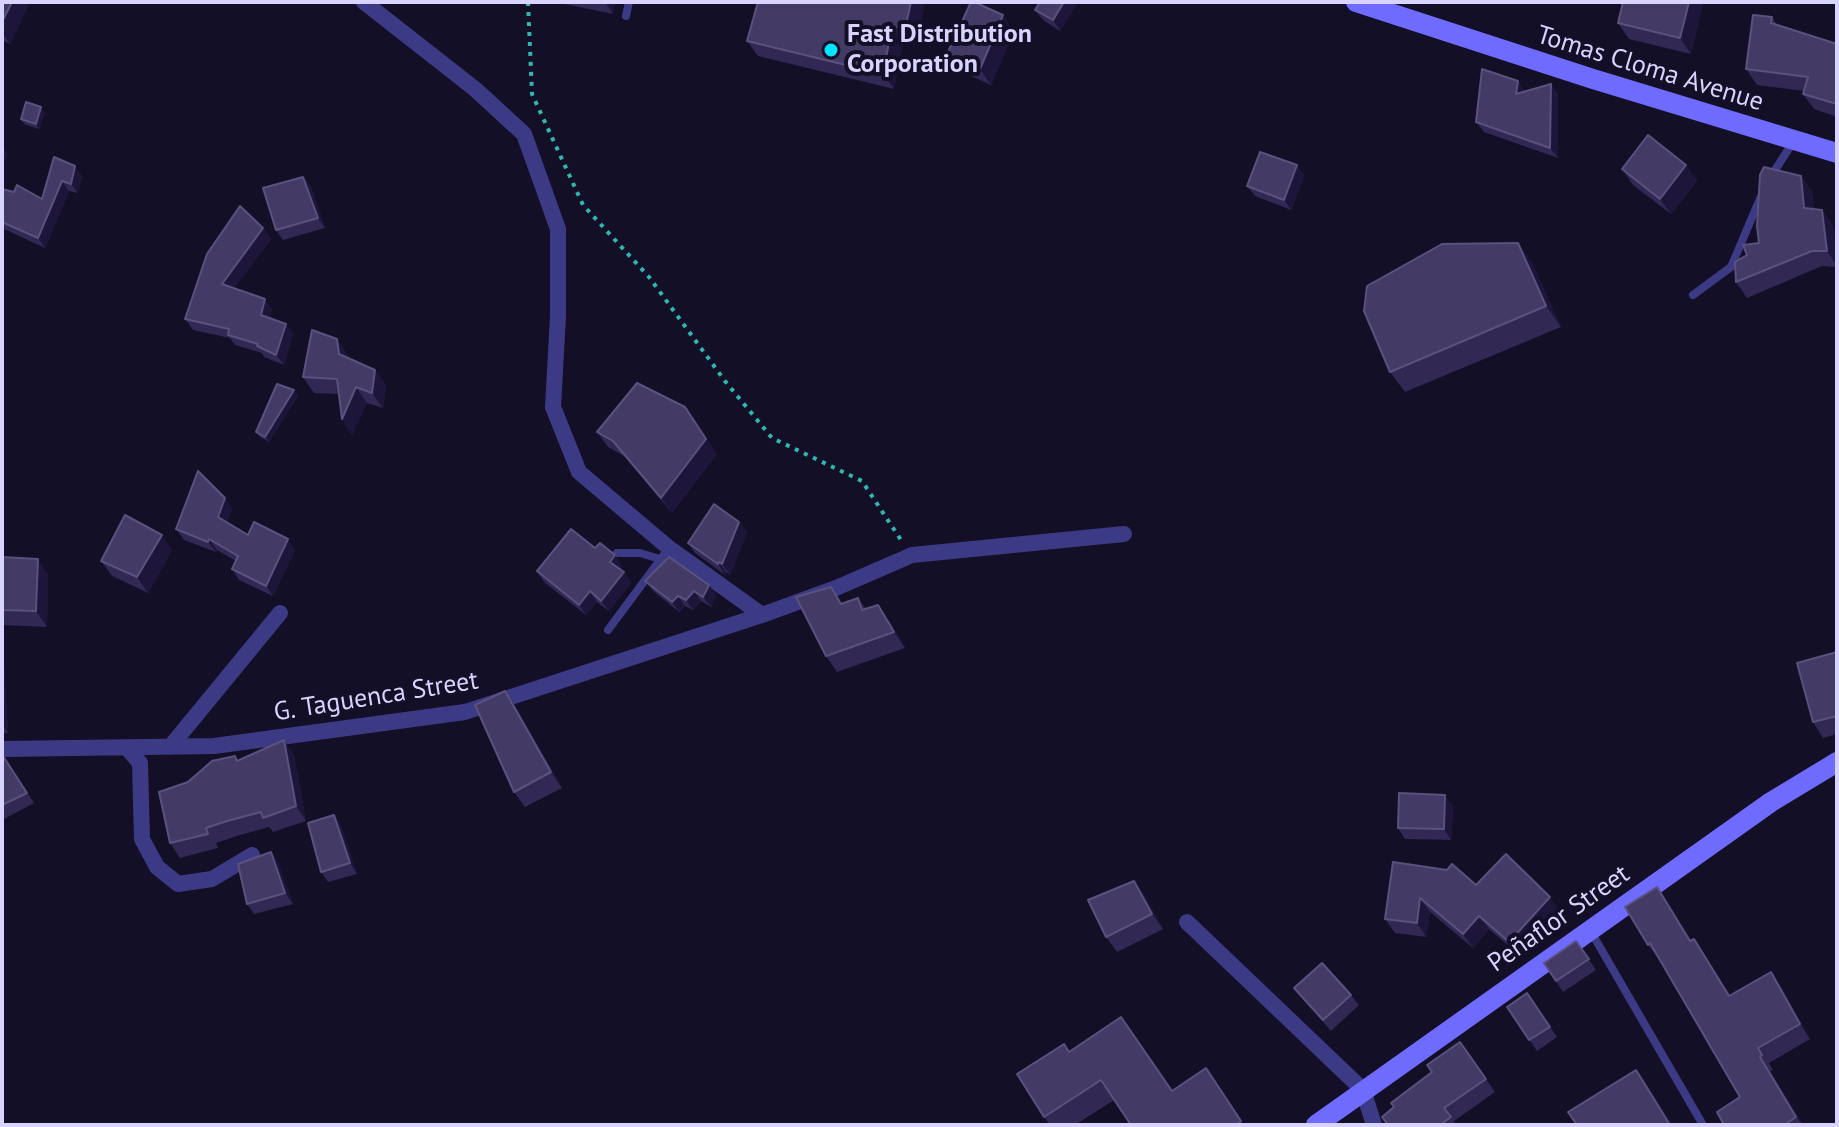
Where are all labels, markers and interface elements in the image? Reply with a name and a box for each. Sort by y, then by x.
place label: Fast Distribution Corporation [847,19,1032,80]
street label: Tomas Cloma Avenue [1533,20,1767,118]
marker: Fast Distribution Corporation [822,41,840,59]
street label: G. Taguenca Street [272,665,480,729]
street label: Peñaflor Street [1482,859,1636,979]

